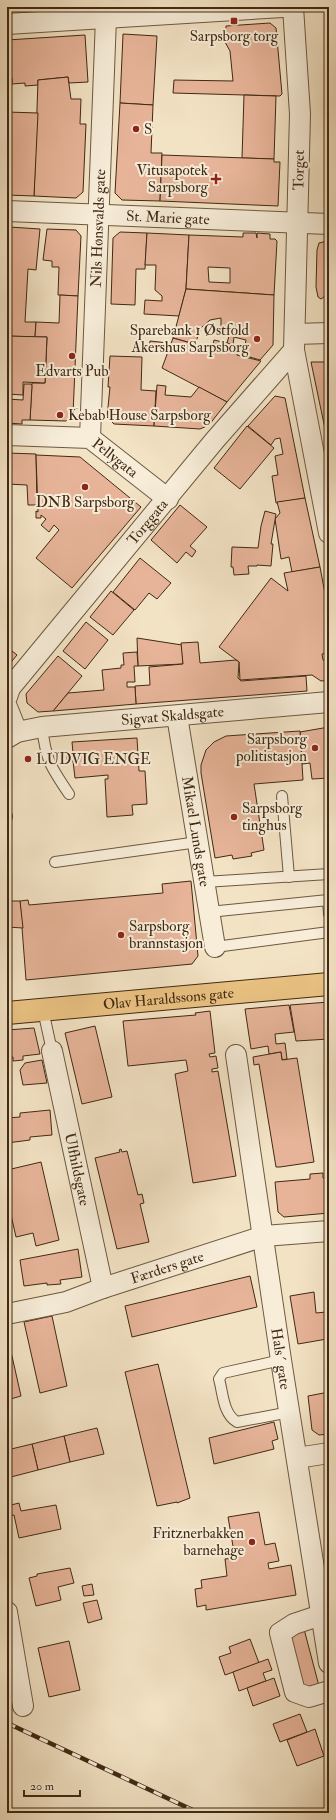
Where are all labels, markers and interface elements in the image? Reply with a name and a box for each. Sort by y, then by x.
marker: Sarpsborg torg [229,16,239,26]
place label: Sarpsborg torg [190,27,279,47]
place label: S [144,120,152,139]
marker: S [131,124,141,134]
street label: Torget [289,149,309,190]
place label: Vitusapotek Sarpsborg [136,161,209,198]
street label: Nils Hønsvalds gate [86,169,110,288]
marker: Vitusapotek Sarpsborg [211,174,221,184]
street label: St. Marie gate [126,206,210,229]
place label: Sparebank 1 Østfold Akershus Sarpsborg [130,321,250,358]
marker: Sparebank 1 Østfold Akershus Sarpsborg [252,334,262,344]
marker: Edvarts Pub [67,351,77,361]
place label: Edvarts Pub [35,362,109,381]
place label: Kebab House Sarpsborg [68,406,211,426]
marker: Kebab House Sarpsborg [55,410,65,420]
street label: Pellygata [88,434,143,482]
marker: DNB Sarpsborg [80,482,90,492]
place label: DNB Sarpsborg [36,493,135,513]
street label: Torggata [123,494,172,549]
street label: Sigvat Skaldsgate [120,702,225,730]
place label: Sarpsborg politistasjon [235,730,308,767]
marker: Sarpsborg politistasjon [310,743,320,753]
place label: LUDVIG ENGE [36,750,151,769]
marker: LUDVIG ENGE [23,754,33,764]
street label: Mikael Lunds gate [178,775,214,888]
place label: Sarpsborg tinghus [242,799,303,835]
marker: Sarpsborg tinghus [229,812,239,822]
place label: Sarpsborg brannstasjon [129,917,204,953]
marker: Sarpsborg brannstasjon [116,930,126,940]
street label: Olav Haraldssons gate [102,983,235,1014]
street label: Ulfhildsgate [60,1131,95,1208]
street label: Færders gate [128,1247,206,1288]
street label: Hals´ gate [267,1327,295,1391]
place label: Fritznerbakken barnehage [152,1524,244,1560]
marker: Fritznerbakken barnehage [247,1537,257,1547]
scale bar [24,1772,80,1798]
text: 20 m [30,1779,55,1794]

